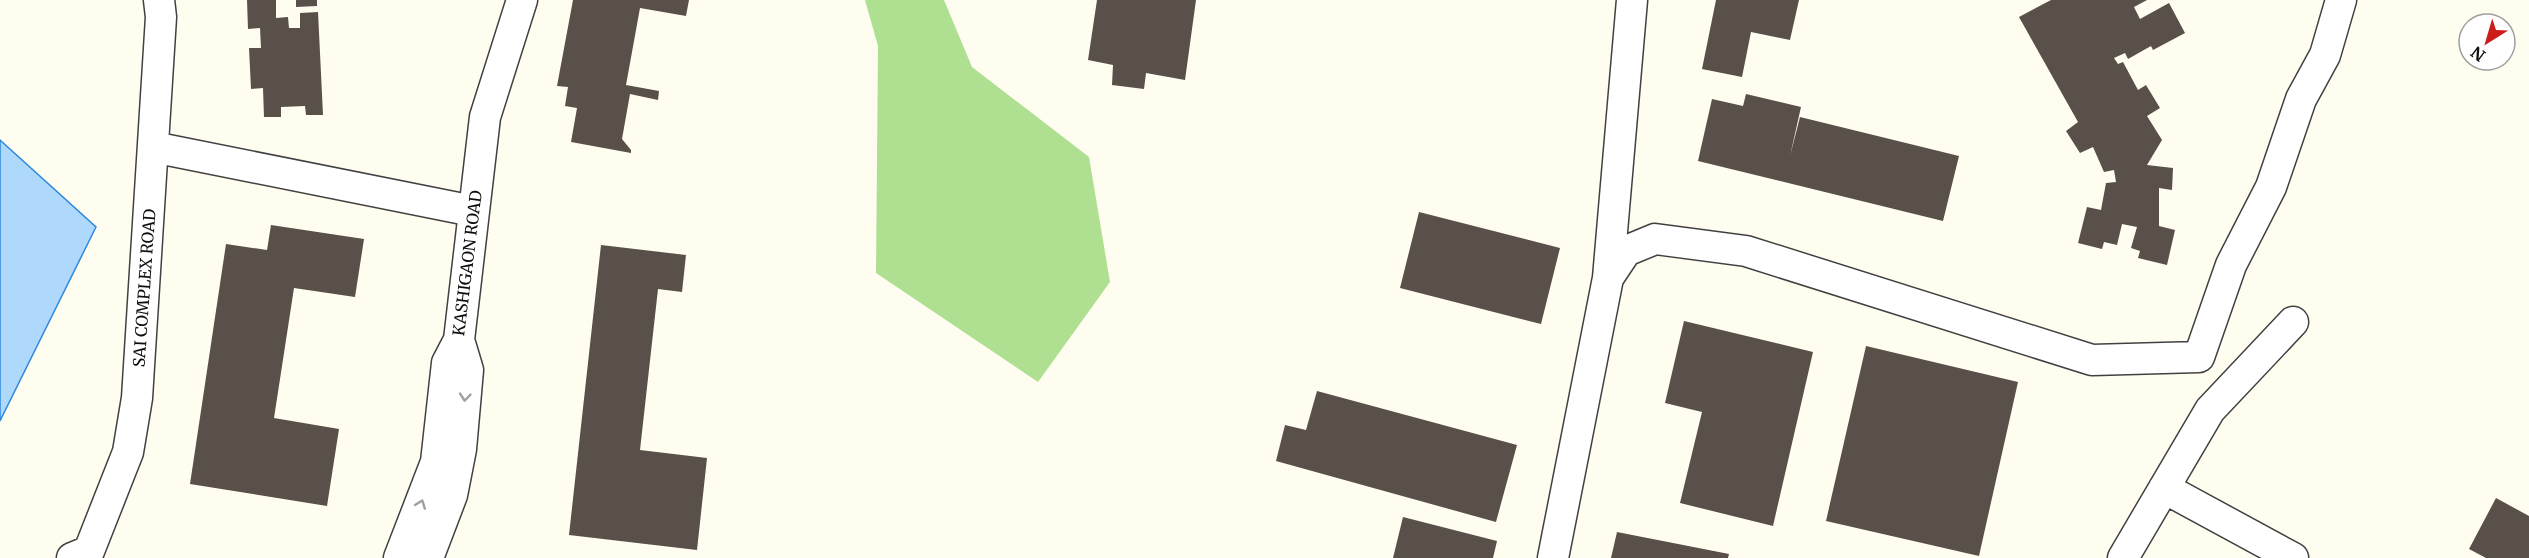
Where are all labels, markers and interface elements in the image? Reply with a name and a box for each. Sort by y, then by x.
north arrow [2457,12,2517,72]
text: N [2467,42,2489,66]
street label: KASHIGAON ROAD [448,189,486,337]
street label: SAI COMPLEX ROAD [128,208,160,368]
one-way arrow [459,393,472,402]
one-way arrow [413,499,426,509]

